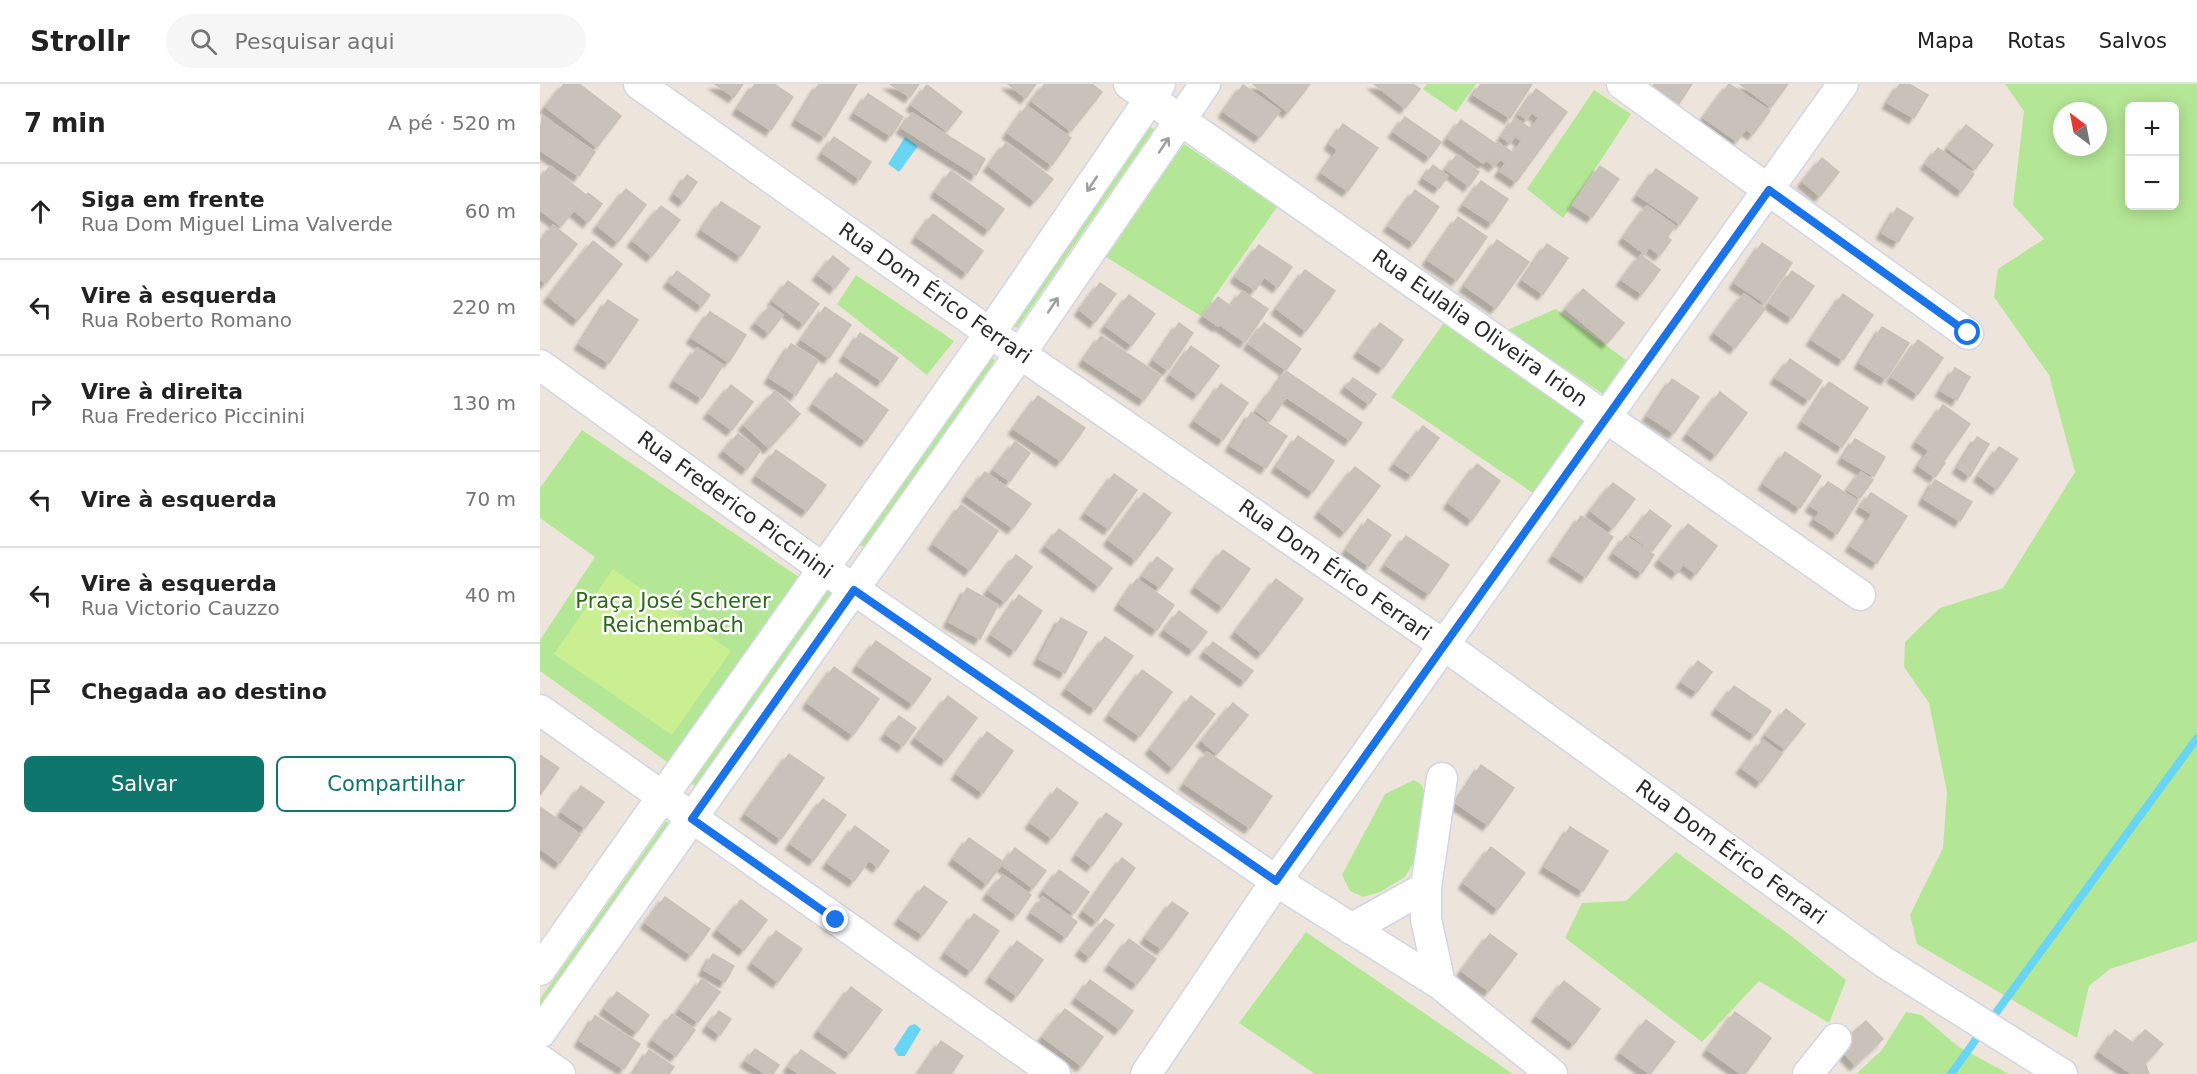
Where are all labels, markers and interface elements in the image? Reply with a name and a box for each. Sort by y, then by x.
search box [166,14,586,68]
text: Strollr [30,25,130,58]
icon: search [187,25,220,58]
text: Pesquisar aqui [235,29,395,54]
text: Mapa [1917,29,1974,53]
text: Rotas [2007,29,2066,53]
text: Salvos [2099,29,2167,53]
north arrow [2053,102,2107,156]
map controls [2125,102,2179,210]
button: + [2125,102,2179,156]
text: 7 min [24,108,106,138]
text: A pé · 520 m [388,111,516,135]
one-way arrow [1158,137,1170,153]
button: − [2125,156,2179,210]
one-way arrow [1086,176,1098,192]
text: Siga em frente [81,187,265,212]
icon: ahead [24,195,57,228]
text: 60 m [465,199,516,223]
text: Rua Dom Miguel Lima Valverde [81,212,393,236]
street label: Rua Dom Érico Ferrari [834,217,1036,369]
street label: Rua Eulalia Oliveira Irion [1368,244,1592,412]
text: Vire à esquerda [81,283,277,308]
icon: left [24,291,57,324]
text: 220 m [452,295,516,319]
one-way arrow [1047,298,1059,314]
text: Rua Roberto Romano [81,308,292,332]
route start [1954,319,1980,345]
text: Vire à direita [81,379,243,404]
icon: right [24,387,57,420]
text: 130 m [452,391,516,415]
text: Rua Frederico Piccinini [81,404,305,428]
street label: Rua Frederico Piccinini [633,426,837,584]
icon: left [24,483,57,516]
text: Vire à esquerda [81,487,277,512]
text: 70 m [465,487,516,511]
street label: Rua Dom Érico Ferrari [1234,494,1436,646]
text: Vire à esquerda [81,571,277,596]
icon: left [24,579,57,612]
text: 40 m [465,583,516,607]
park label: Praça José Scherer Reichembach [575,589,771,637]
text: Rua Victorio Cauzzo [81,596,280,620]
icon: arrive [24,675,57,708]
text: Chegada ao destino [81,679,327,704]
button: Salvar [24,756,264,812]
button: Compartilhar [276,756,516,812]
street label: Rua Dom Érico Ferrari [1631,774,1831,929]
route end [822,906,848,932]

